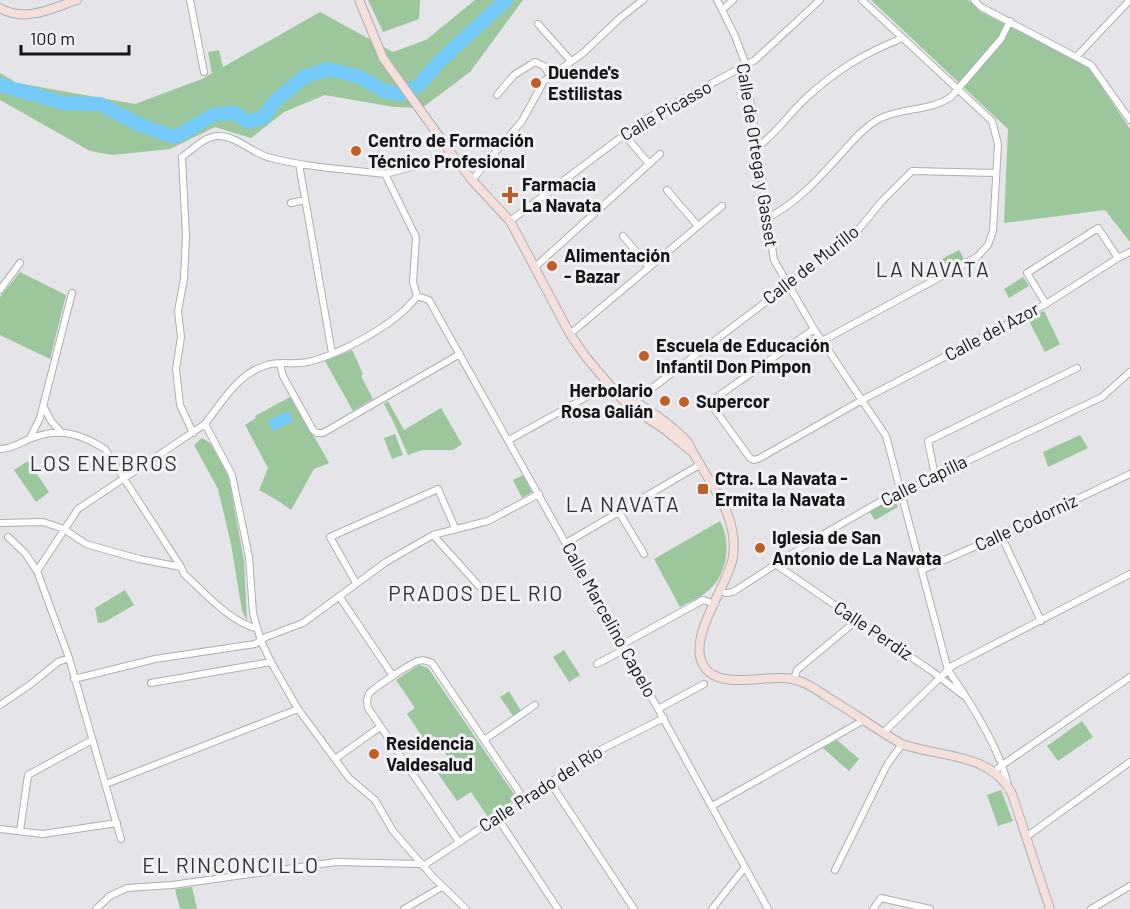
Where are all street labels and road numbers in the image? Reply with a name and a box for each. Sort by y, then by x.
street label: Calle de Ortega y Gasset [733,61,783,248]
street label: Calle Picasso [616,75,715,145]
street label: Calle de Murillo [758,220,863,309]
street label: Calle del Azor [940,297,1043,365]
street label: Calle Capilla [877,450,970,510]
street label: Calle Codorniz [971,489,1080,555]
street label: Calle Marcelino Capelo [558,538,662,701]
street label: Calle Perdiz [830,596,917,665]
street label: Calle Prado del Río [475,740,606,836]

